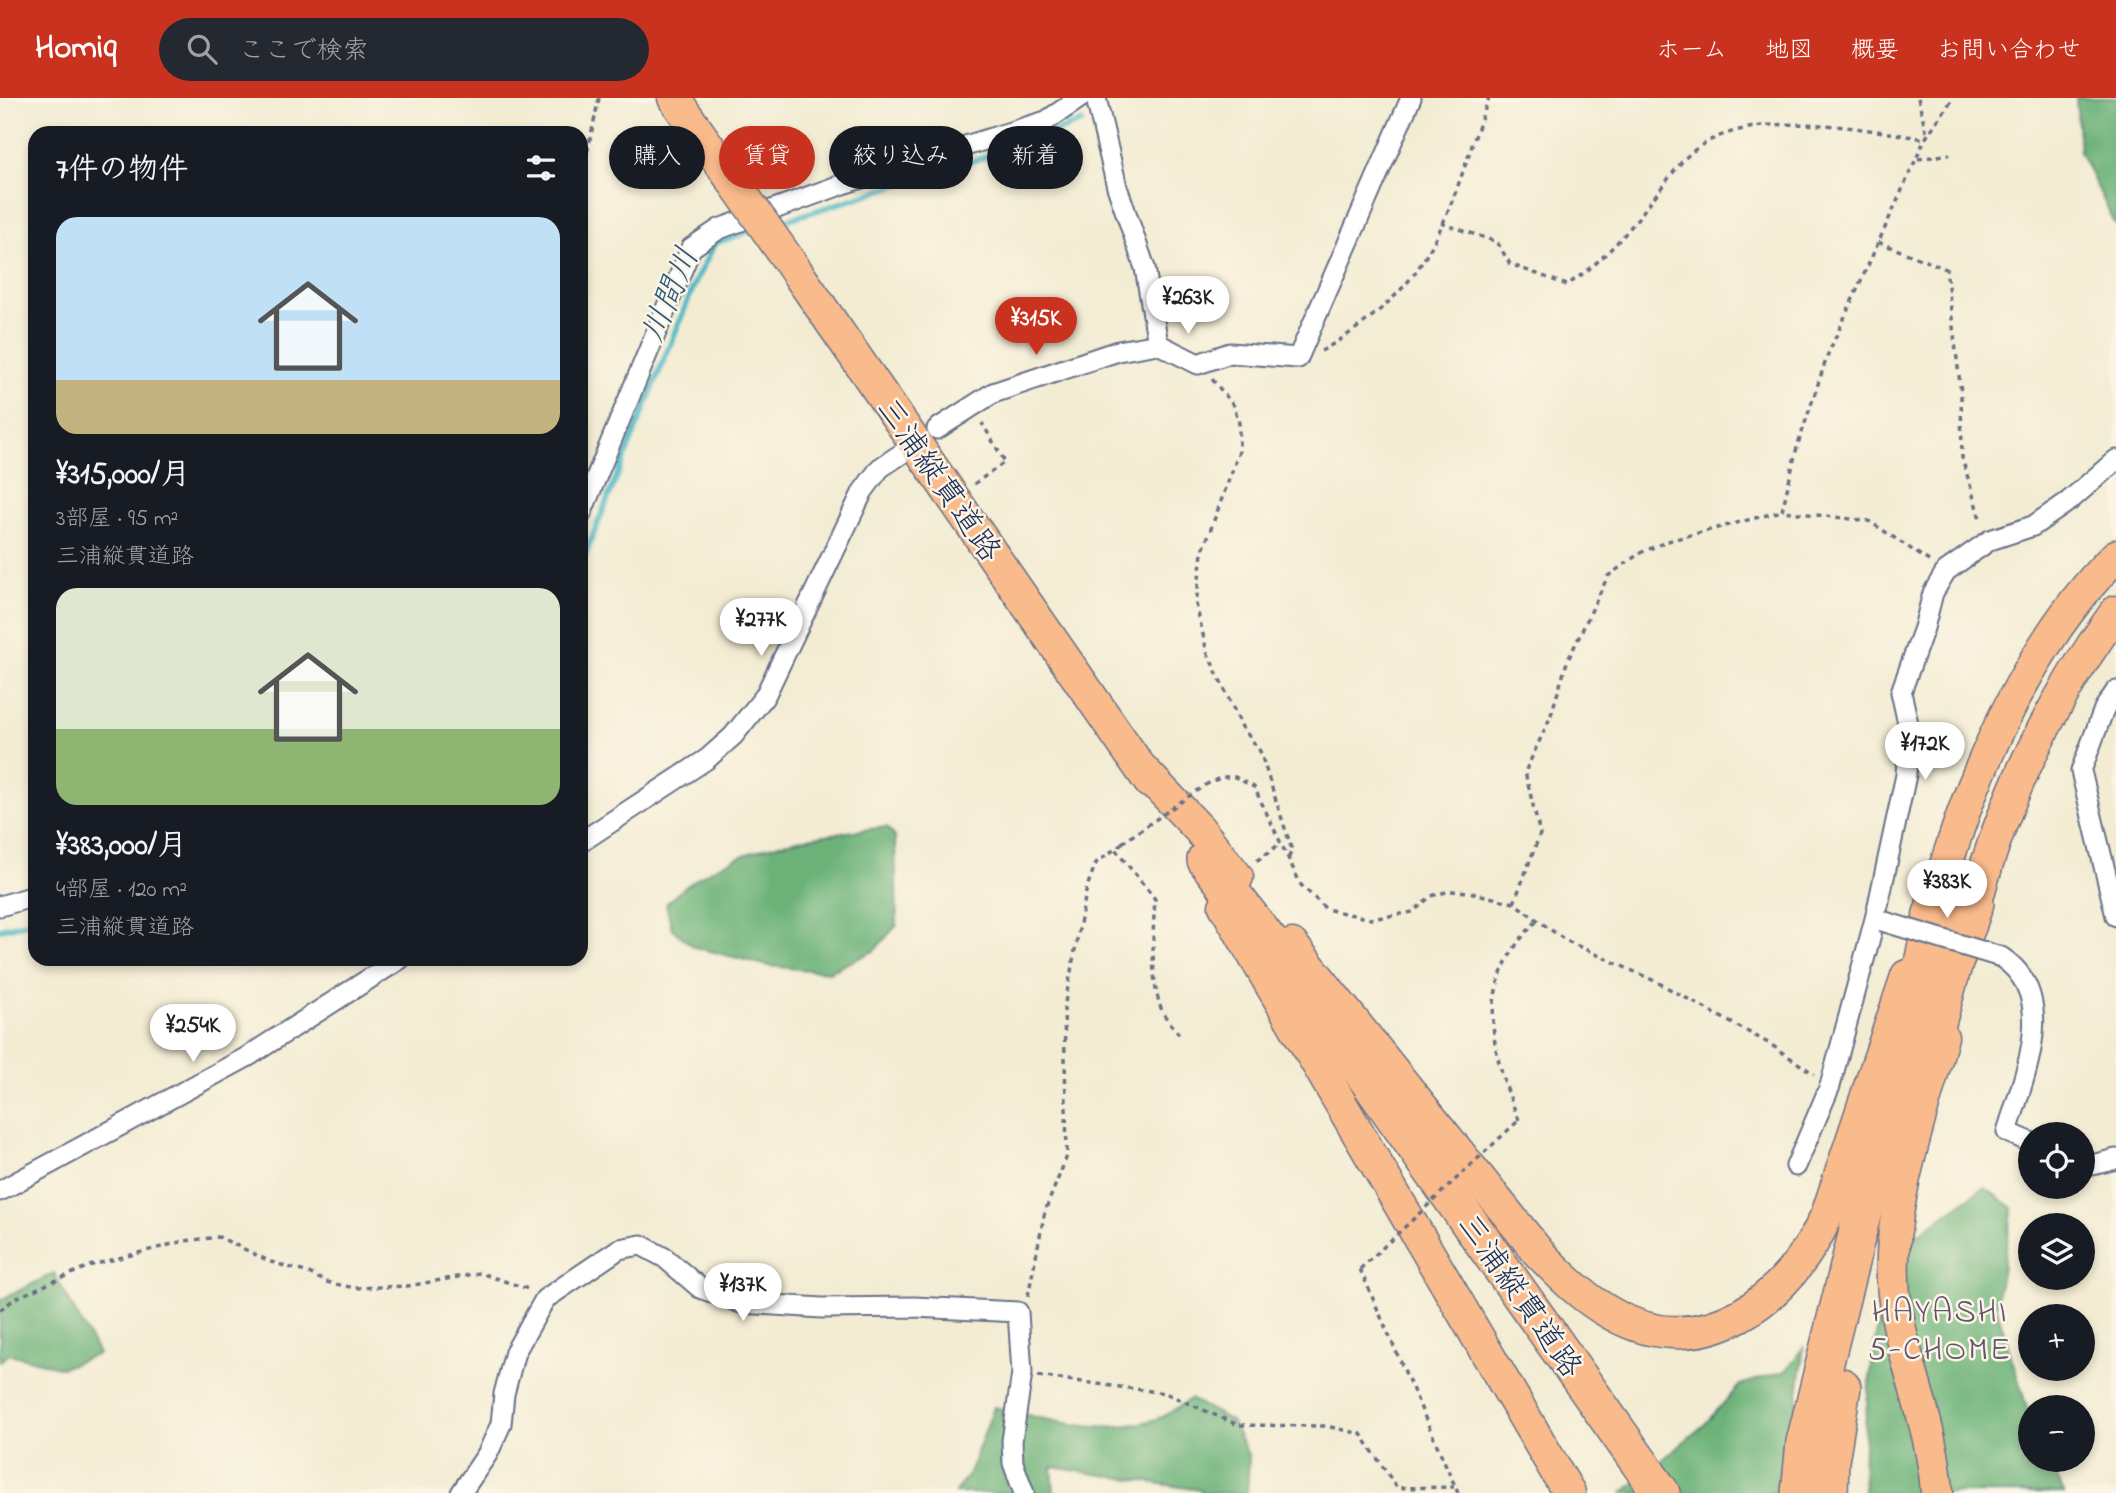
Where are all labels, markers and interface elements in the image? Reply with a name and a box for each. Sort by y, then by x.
search box [159,18,649,81]
text: Homiq [35,25,117,73]
icon: search [183,30,221,68]
text: ここで検索 [239,33,369,71]
text: ホーム [1656,34,1727,69]
text: 地図 [1765,34,1813,69]
text: 概要 [1851,34,1899,69]
text: お問い合わせ [1937,34,2081,69]
chip: 購入 [609,126,705,189]
chip: 賃貸 [719,126,815,189]
chip: 絞り込み [829,126,973,189]
chip: 新着 [987,126,1083,189]
text: 7件の物件 [56,149,188,193]
icon: filters [522,149,560,187]
water label: 川間川 [630,241,713,351]
icon: home [245,263,371,389]
pin: ¥263K [1139,276,1237,336]
text: ¥263K [1162,282,1214,315]
pin: ¥315K [987,298,1085,357]
text: ¥315K [1011,303,1061,336]
street label: 三浦縦貫道路 [863,389,1011,573]
text: ¥315,000/月 [56,454,190,498]
text: 3部屋 · 95 m² [56,503,178,536]
text: 三浦縦貫道路 [56,541,194,574]
pin: ¥277K [712,598,810,658]
text: ¥277K [736,604,786,637]
icon: home [245,634,371,760]
pin: ¥172K [1876,722,1974,782]
text: ¥172K [1901,728,1949,761]
text: ¥383,000/月 [56,825,187,869]
pin: ¥383K [1898,860,1996,920]
text: ¥383K [1923,866,1971,899]
text: 4部屋 · 120 m² [56,874,187,907]
text: 三浦縦貫道路 [56,912,194,945]
pin: ¥254K [144,1004,242,1064]
text: ¥254K [166,1010,220,1043]
map controls [2018,1122,2095,1472]
button: locate [2018,1122,2095,1199]
street label: 三浦縦貫道路 [1444,1205,1592,1389]
button: layers [2018,1213,2095,1290]
pin: ¥137K [694,1264,792,1323]
text: ¥137K [720,1269,766,1302]
district label: HAYASHI 5-CHOME [1868,1289,2012,1375]
button: + [2018,1304,2095,1381]
button: − [2018,1395,2095,1472]

